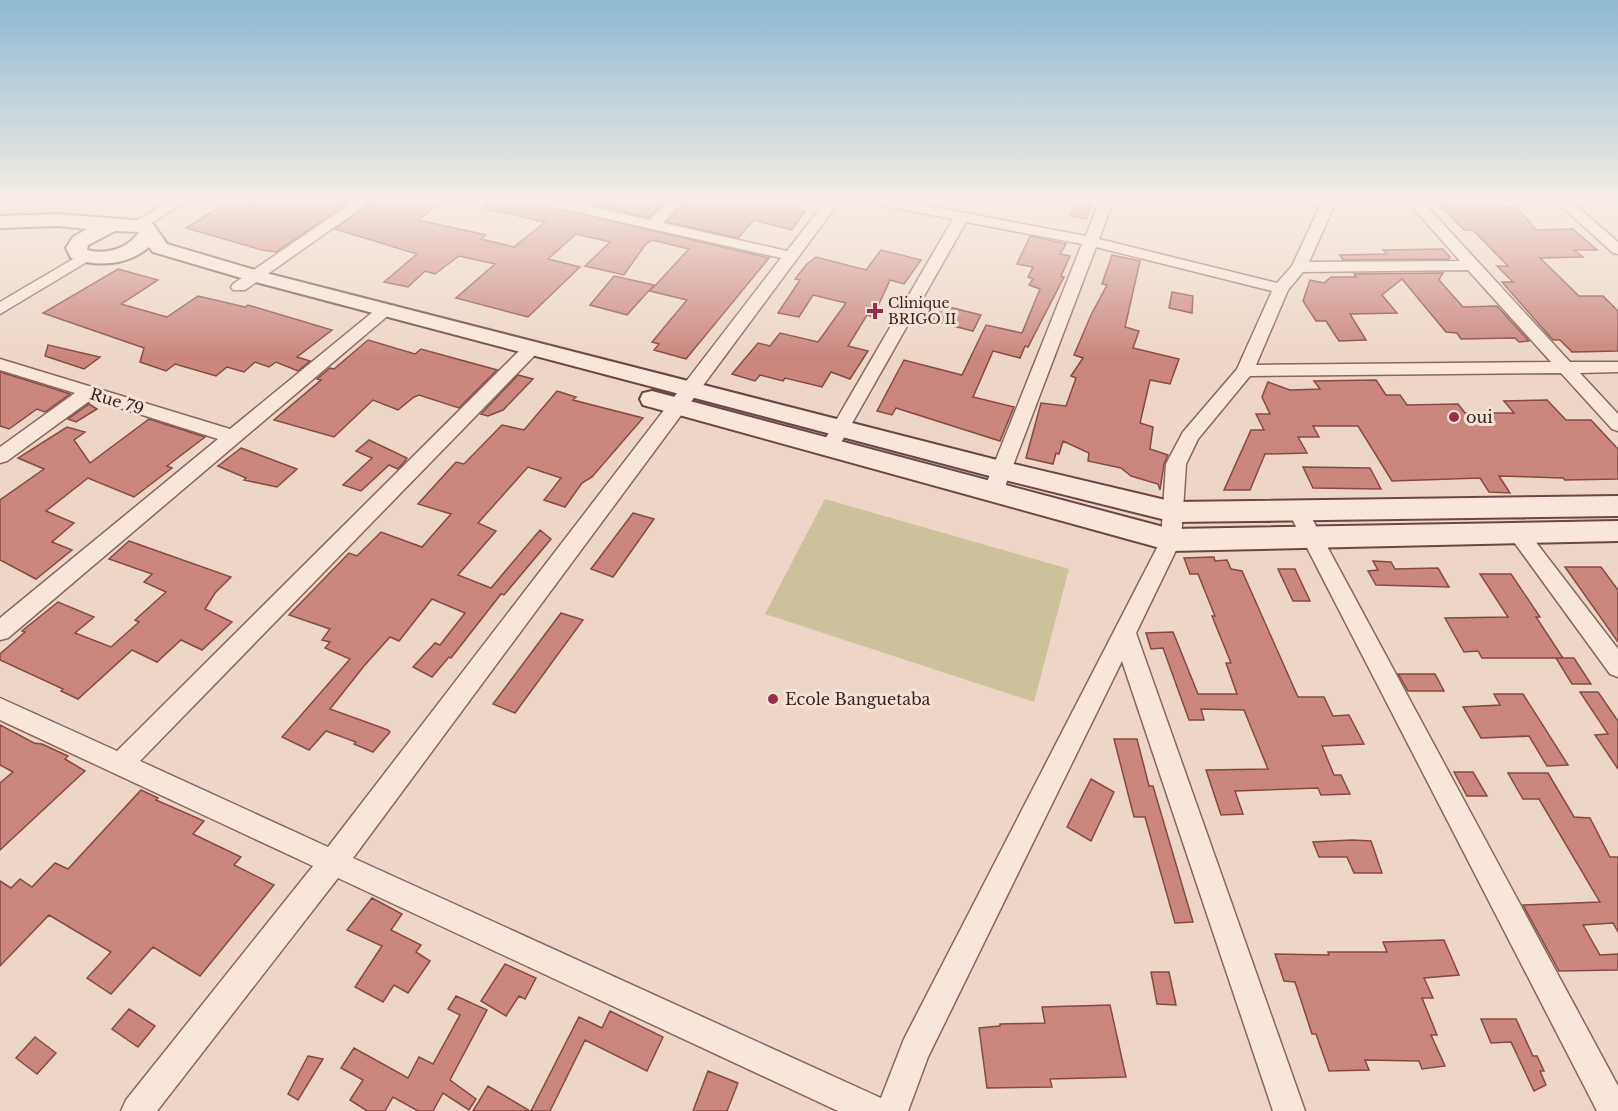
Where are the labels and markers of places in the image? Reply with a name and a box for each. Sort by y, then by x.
place label: Clinique BRIGO II [888,294,957,328]
marker: Clinique BRIGO II [866,302,884,320]
place label: oui [1466,407,1493,427]
marker: oui [1447,410,1461,424]
place label: Ecole Banguetaba [785,689,931,709]
marker: Ecole Banguetaba [766,692,780,706]

